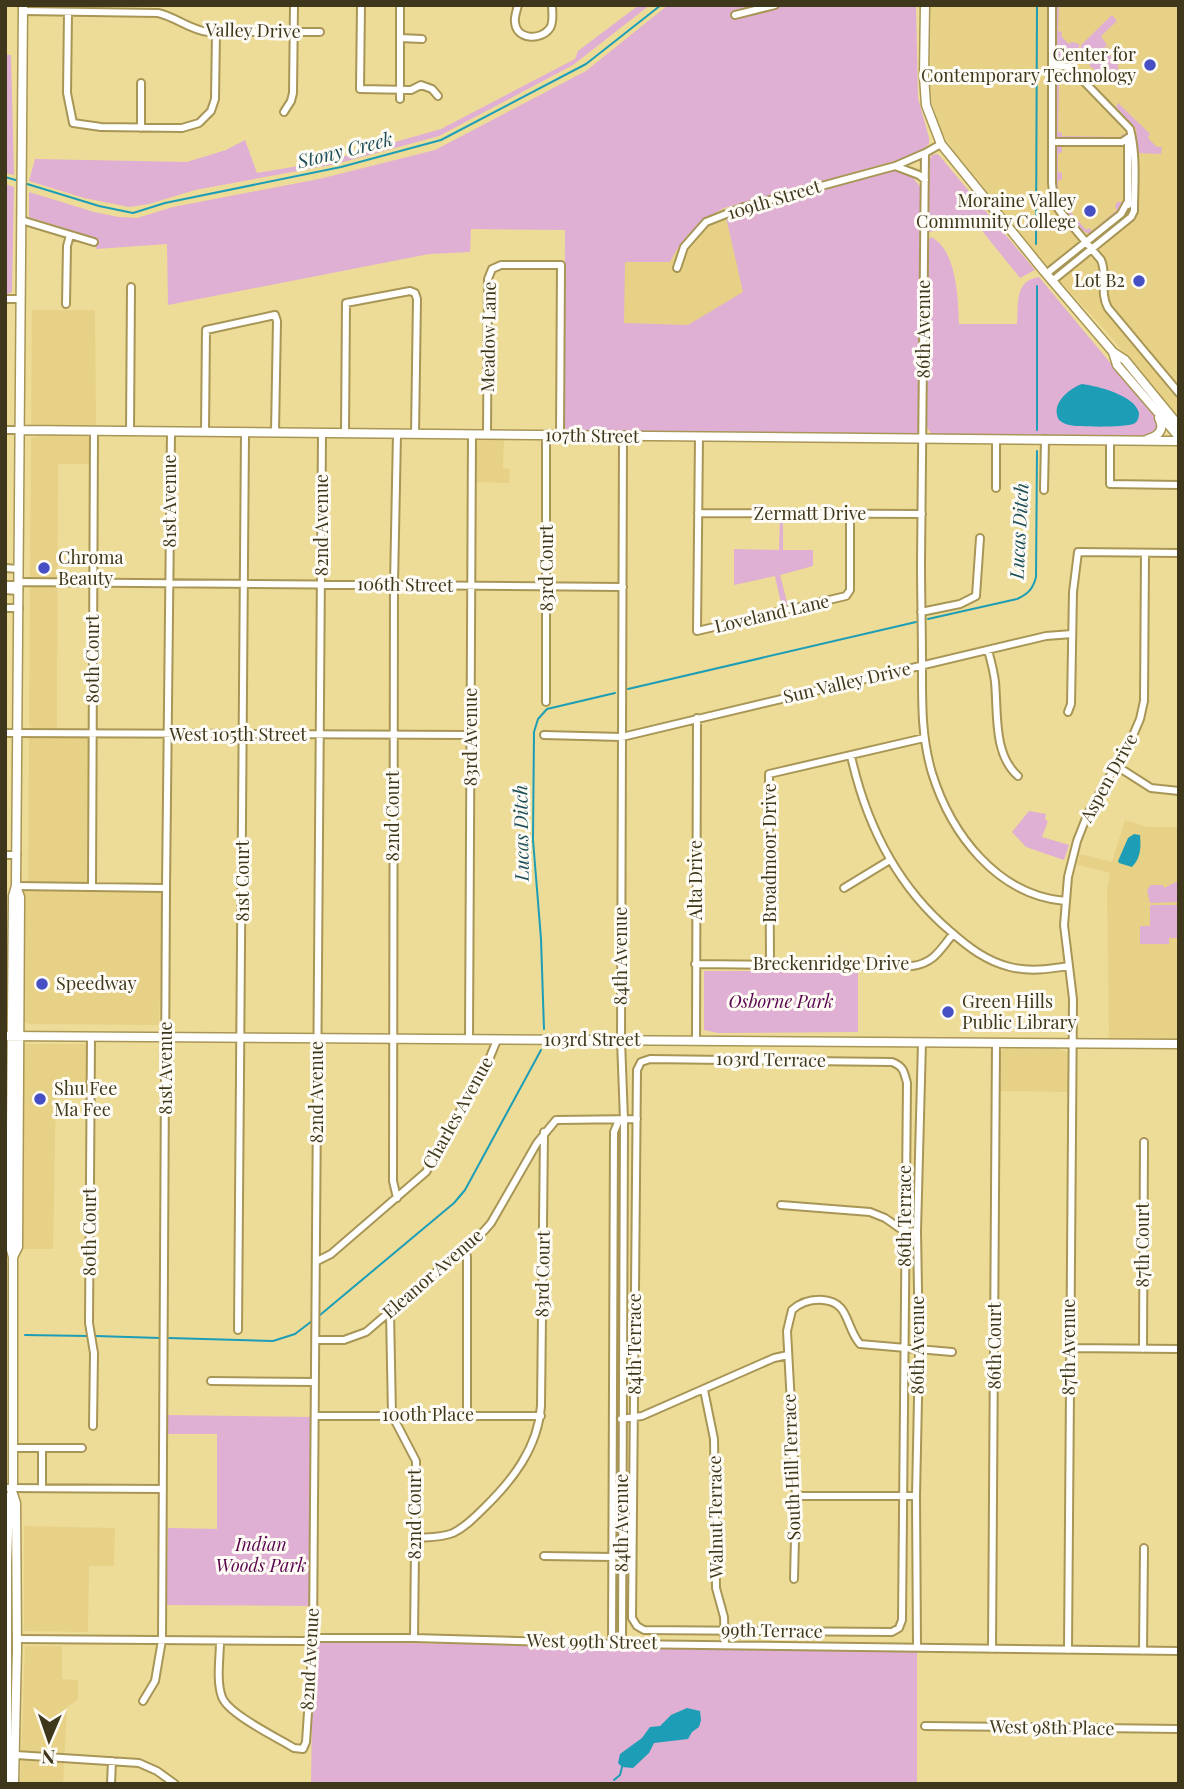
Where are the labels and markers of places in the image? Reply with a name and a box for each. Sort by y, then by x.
place label: Center for Contemporary Technology [921,42,1136,87]
marker: Center for Contemporary Technology [1142,57,1158,73]
place label: Moraine Valley Community College [916,188,1076,233]
marker: Moraine Valley Community College [1082,203,1098,219]
place label: Lot B2 [1074,268,1125,292]
marker: Lot B2 [1131,273,1147,289]
place label: Chroma Beauty [58,545,123,590]
marker: Chroma Beauty [36,560,52,576]
place label: Speedway [56,971,137,995]
marker: Speedway [34,976,50,992]
place label: Green Hills Public Library [962,989,1077,1034]
marker: Green Hills Public Library [940,1004,956,1020]
place label: Shu Fee Ma Fee [54,1076,117,1121]
marker: Shu Fee Ma Fee [32,1091,48,1107]

